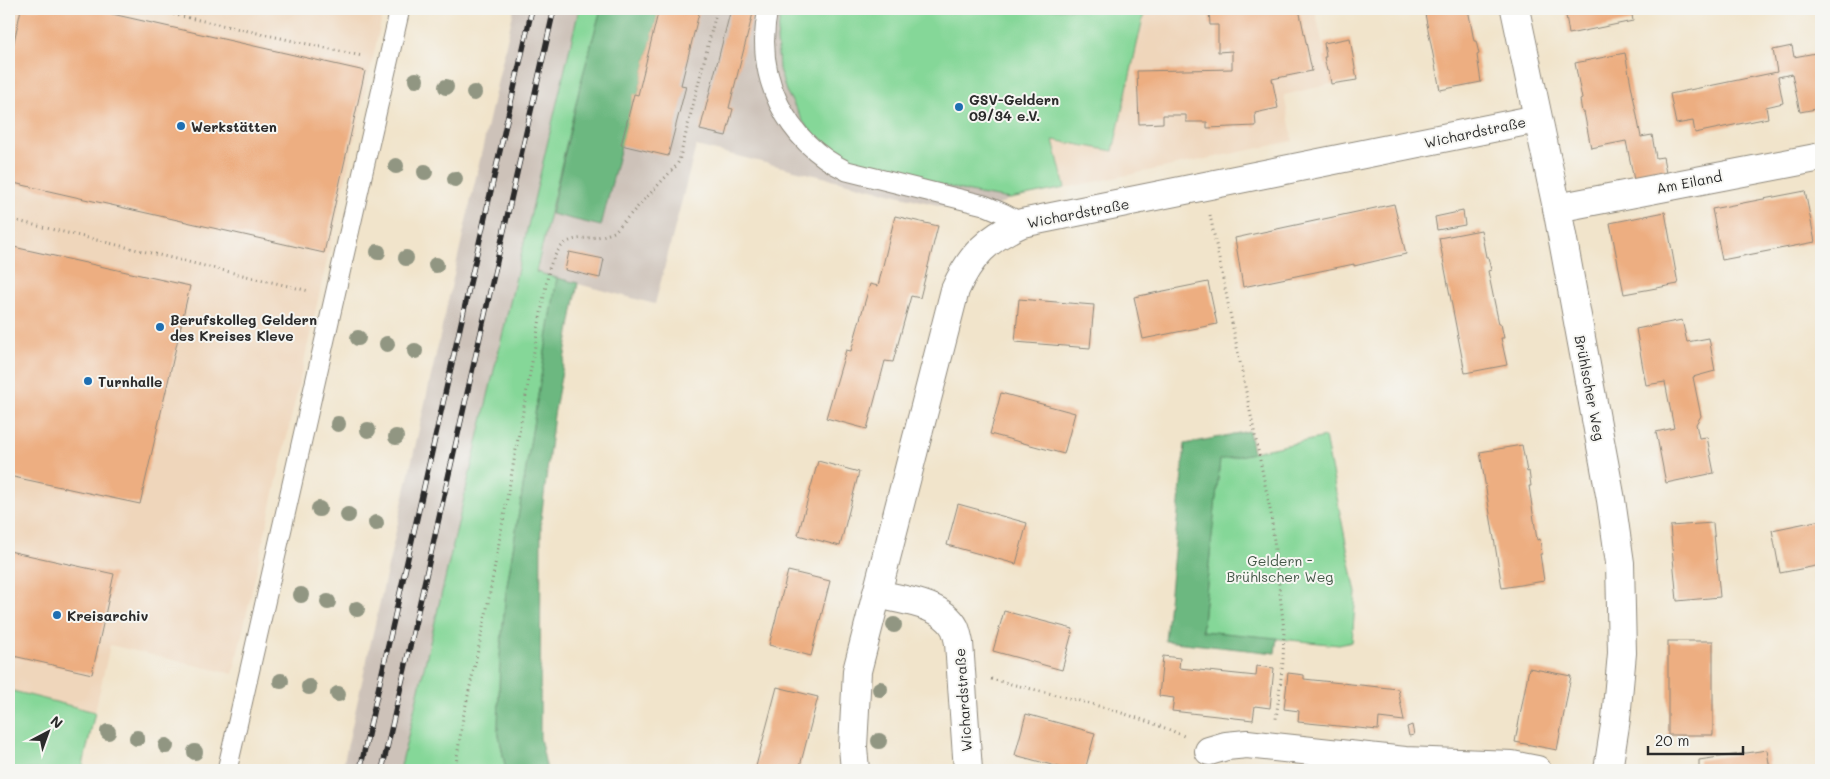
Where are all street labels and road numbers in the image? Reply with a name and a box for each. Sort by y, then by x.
street label: Wichardstraße [1422,112,1528,152]
street label: Am Eiland [1655,166,1724,198]
street label: Wichardstraße [1025,194,1131,232]
street label: Brühlscher Weg [1570,334,1610,442]
street label: Wichardstraße [950,648,976,752]

